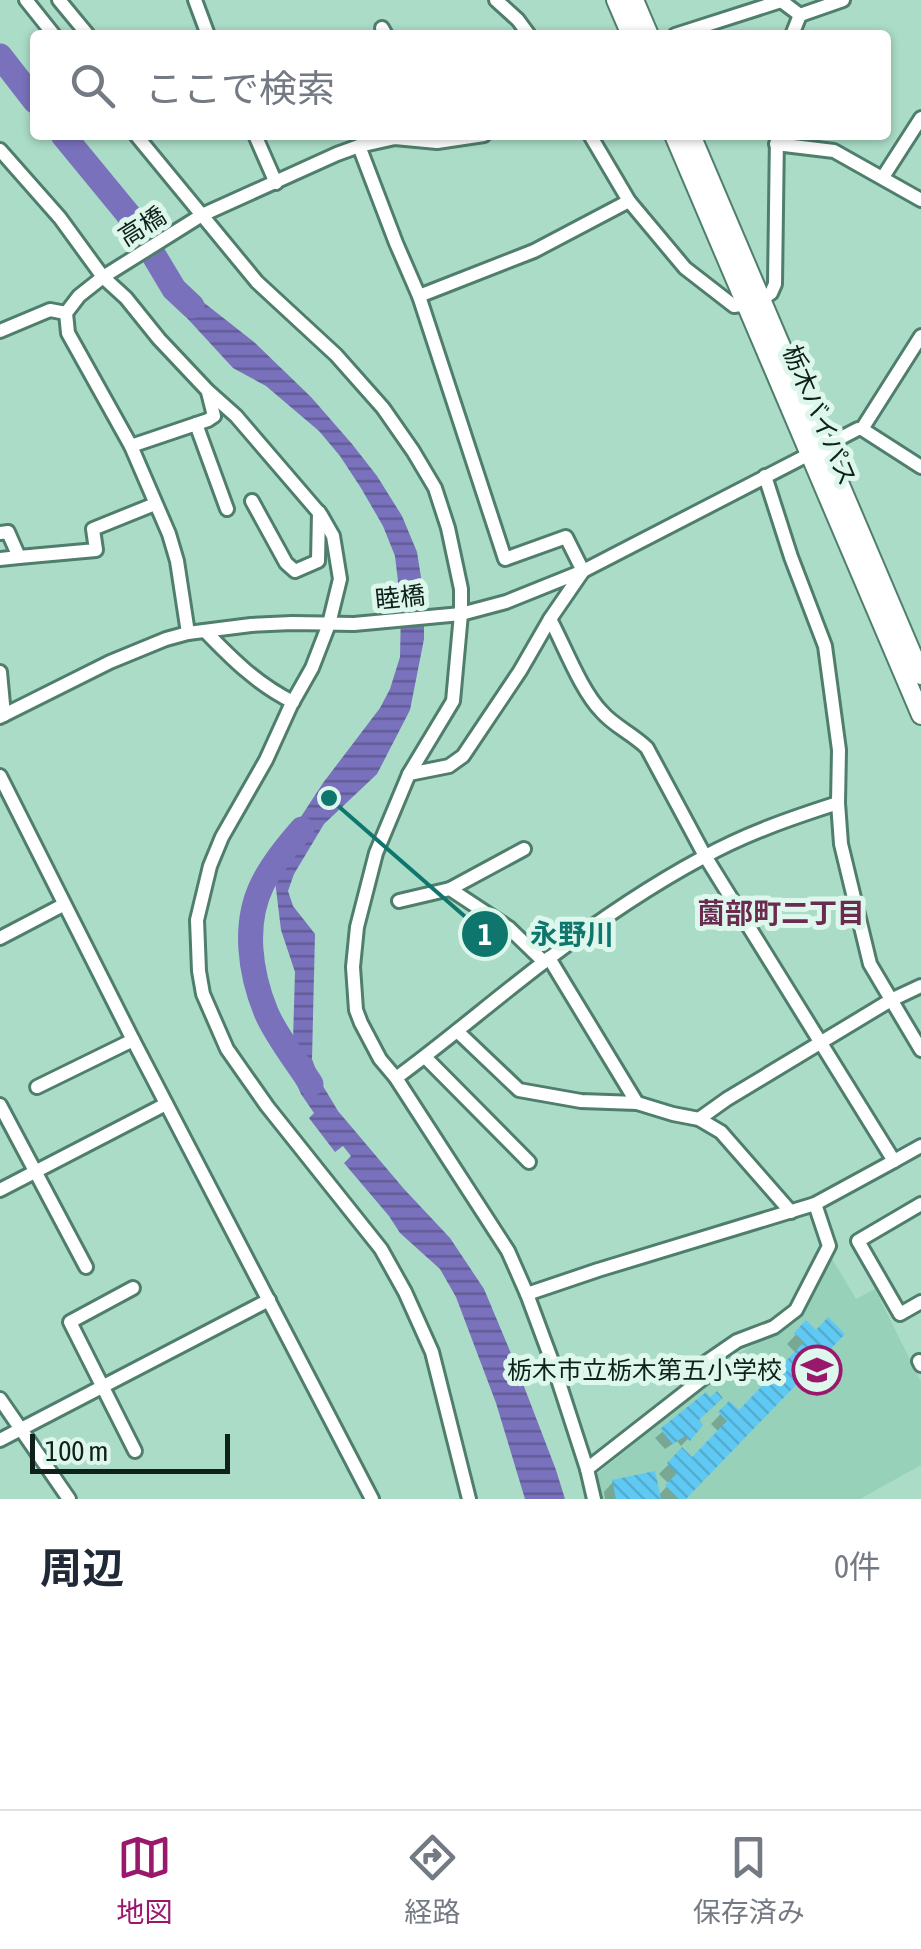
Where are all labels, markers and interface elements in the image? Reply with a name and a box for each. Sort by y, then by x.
search box [30,30,891,140]
icon: search [65,58,120,113]
text: ここで検索 [145,67,335,110]
street label: 高橋 [113,201,171,251]
street label: 栃木バイパス [778,341,862,489]
street label: 睦橋 [374,580,426,614]
district label: 薗部町二丁目 [697,897,865,929]
callout: 永野川 [460,905,634,963]
text: 1 [478,917,492,951]
text: 永野川 [530,918,614,950]
school or university icon: 栃木市立栃木第五小学校 [791,1344,843,1396]
place label: 栃木市立栃木第五小学校 [507,1356,782,1384]
scale bar [30,1429,230,1474]
text: 100 m [45,1435,108,1467]
text: 周辺 [40,1544,124,1592]
text: 0件 [834,1548,881,1585]
tab: 地図 [116,1830,172,1930]
tab: 経路 [404,1830,461,1930]
tab: 保存済み [693,1830,805,1930]

